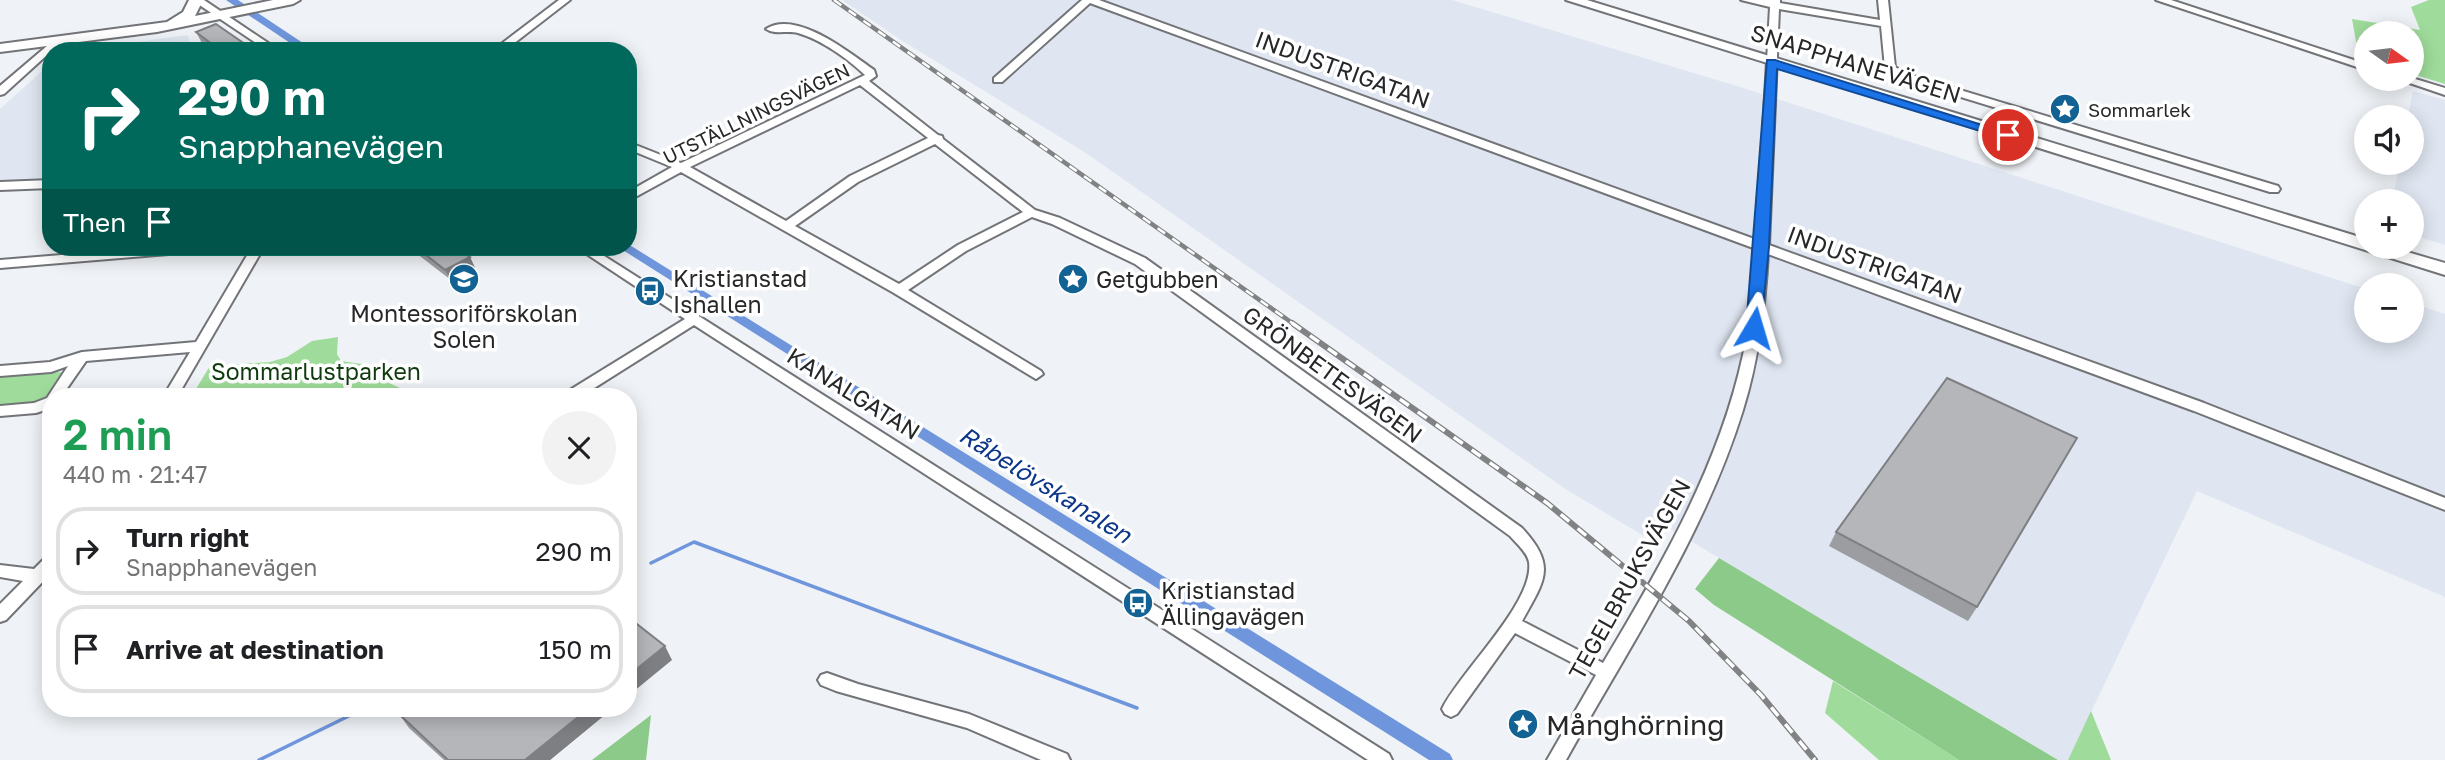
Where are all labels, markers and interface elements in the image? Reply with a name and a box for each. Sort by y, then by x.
street label: SNAPPHANEVÄGEN [1747,18,1965,108]
north arrow [2354,21,2424,91]
map controls [2354,21,2424,343]
street label: INDUSTRIGATAN [1252,24,1434,114]
street label: UTSTÄLLNINGSVÄGEN [659,58,853,168]
text: 290 m [178,67,326,126]
icon: right [63,70,154,161]
place icon: Sommarlek [2048,92,2082,126]
place label: Sommarlek [2088,98,2191,121]
pin [1978,105,2038,165]
button: sound [2354,105,2424,175]
icon: arrive [1989,116,2027,154]
text: Snapphanevägen [178,127,444,165]
button: + [2354,189,2424,259]
icon: arrive [140,203,178,241]
text: Then [63,207,126,238]
street label: INDUSTRIGATAN [1784,219,1966,309]
school or university icon: Montessoriförskolan Solen [447,262,481,296]
place icon: Getgubben [1056,262,1090,296]
place label: Kristianstad Ishallen [673,264,807,318]
place label: Getgubben [1096,265,1219,293]
button: − [2354,273,2424,343]
bus stop icon: Kristianstad Ishallen [633,274,667,308]
position arrow [1717,291,1791,365]
place label: Montessoriförskolan Solen [350,299,578,353]
street label: GRÖNBETESVÄGEN [1238,300,1428,448]
street label: KANALGATAN [782,341,926,445]
park label: Sommarlustparken [211,357,421,385]
text: 2 min [63,409,172,459]
button: close [542,411,616,485]
water label: Råbelövskanalen [955,419,1138,549]
text: 440 m · 21:47 [63,460,207,488]
street label: TEGELBRUKSVÄGEN [1562,474,1696,684]
text: Turn right [126,522,249,553]
icon: right [67,532,105,570]
text: 290 m [536,536,612,567]
text: Snapphanevägen [126,553,317,581]
place label: Kristianstad Ällingavägen [1161,576,1305,630]
bus stop icon: Kristianstad Ällingavägen [1121,586,1155,620]
icon: arrive [67,630,105,668]
text: Arrive at destination [126,634,384,665]
text: 150 m [539,634,612,665]
place icon: Månghörning [1506,707,1540,741]
place label: Månghörning [1546,708,1724,741]

